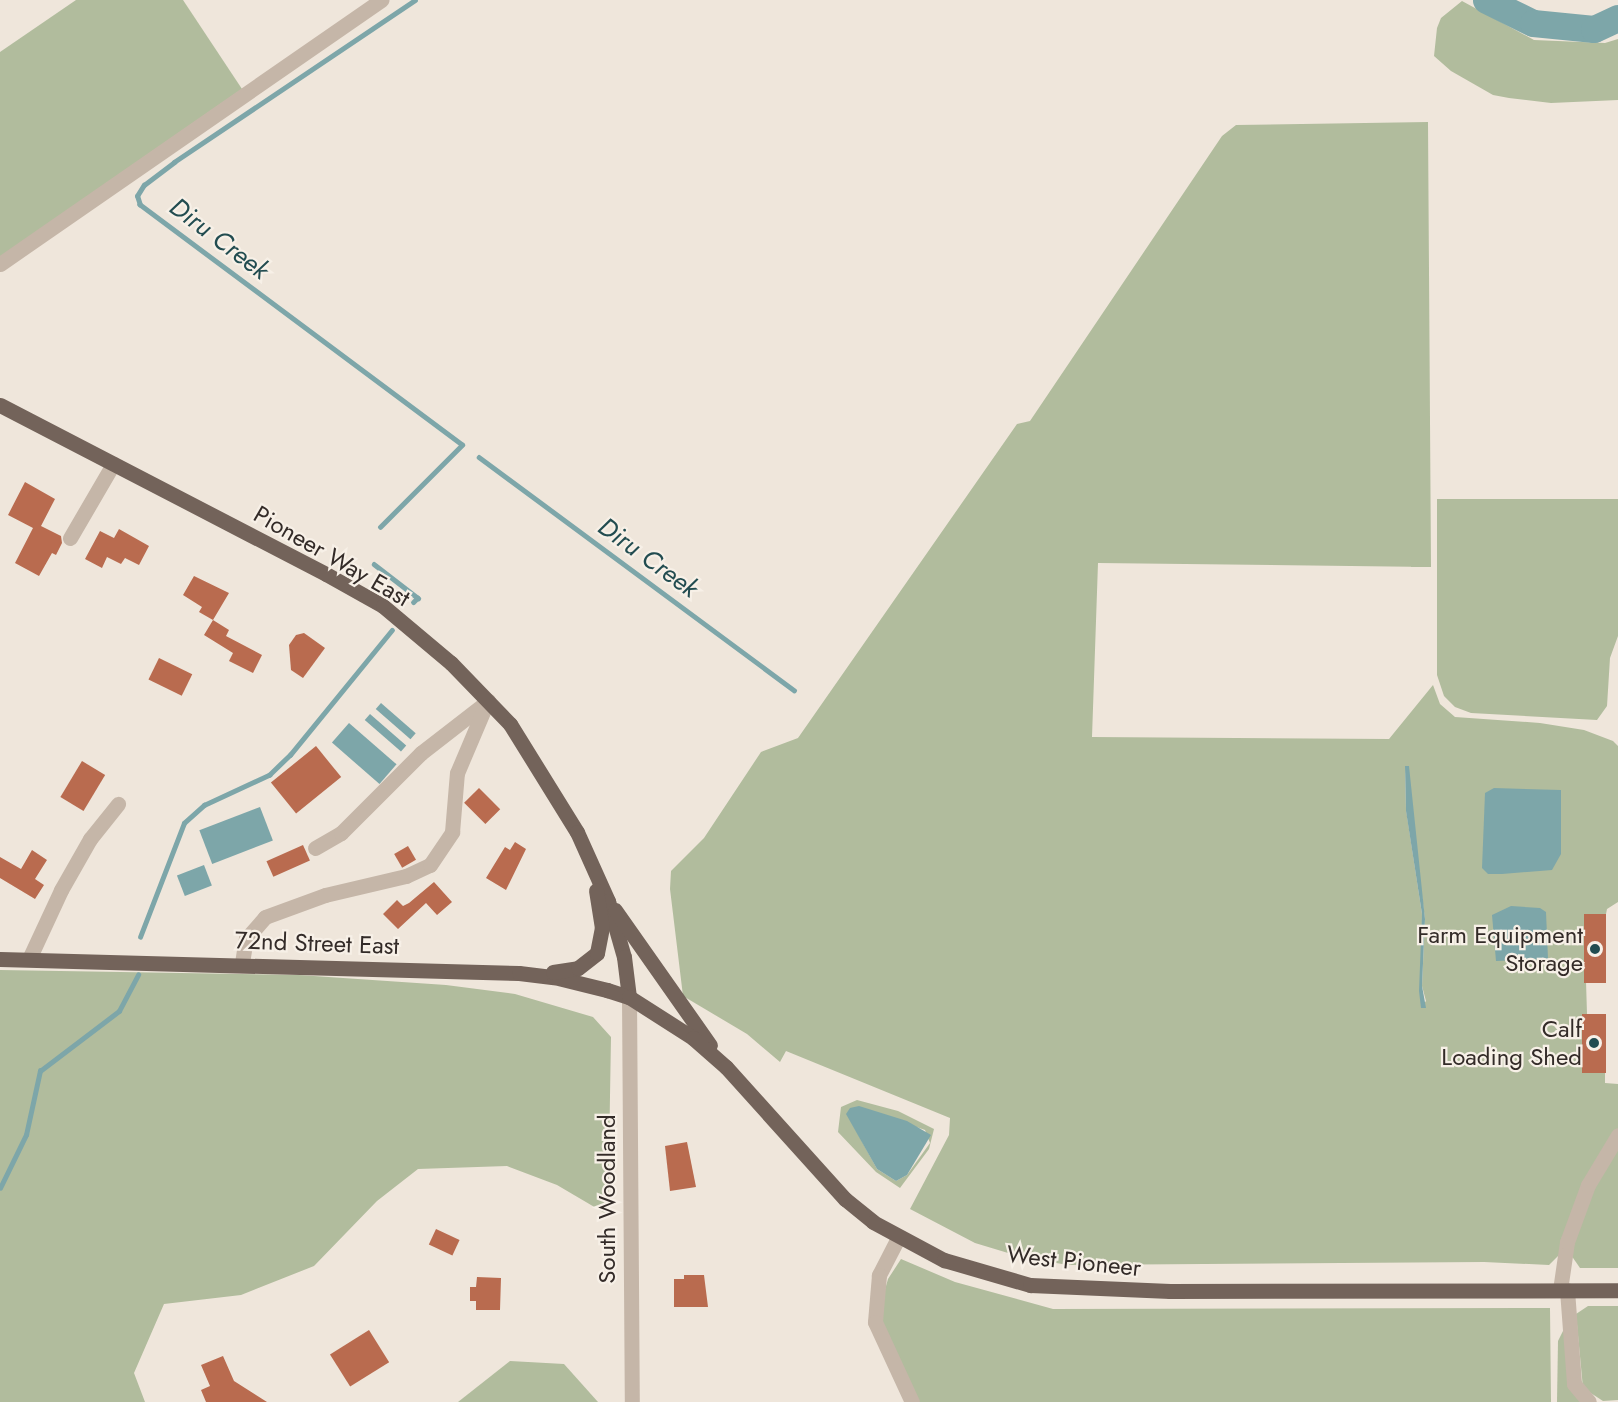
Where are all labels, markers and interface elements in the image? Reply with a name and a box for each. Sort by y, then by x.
water label: Diru Creek [163,192,275,286]
street label: Pioneer Way East [249,500,415,612]
water label: Diru Creek [592,511,704,605]
place label: Farm Equipment Storage [1417,921,1583,977]
street label: 72nd Street East [234,926,400,960]
marker: Farm Equipment Storage [1588,942,1602,956]
place label: Calf Loading Shed [1441,1015,1582,1071]
marker: Calf Loading Shed [1587,1036,1601,1050]
street label: South Woodland [593,1114,621,1284]
street label: West Pioneer [1005,1240,1143,1282]

